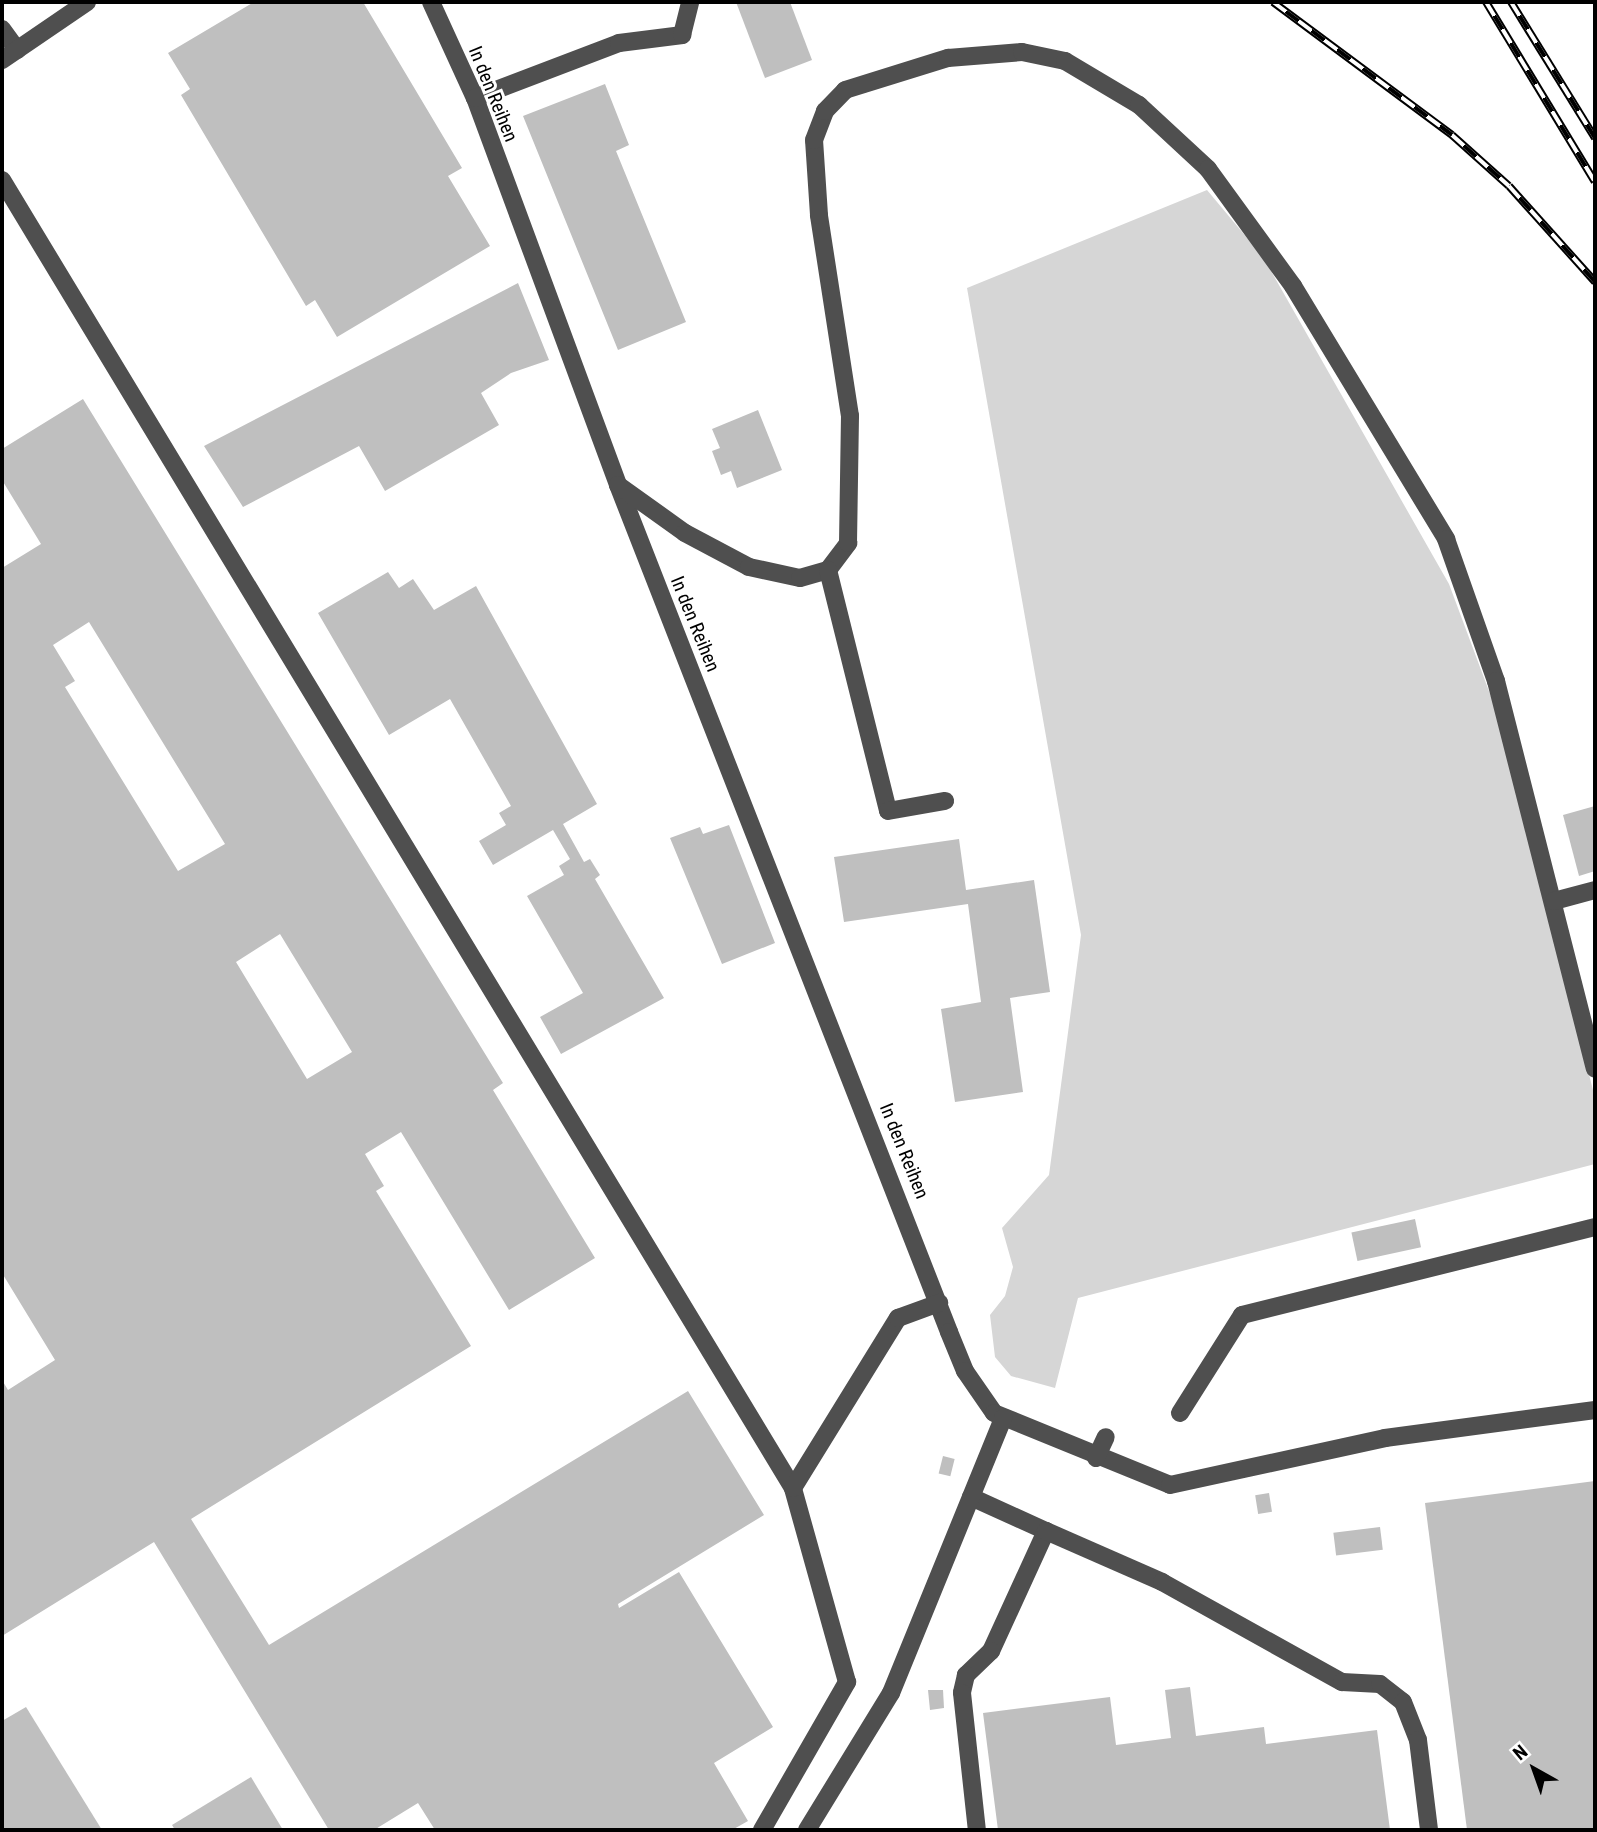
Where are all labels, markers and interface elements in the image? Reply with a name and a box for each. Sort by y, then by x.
street label: In den Reihen [464,43,522,145]
street label: In den Reihen [666,573,724,675]
street label: In den Reihen [875,1100,933,1202]
north arrow [1499,1734,1569,1804]
text: N [1508,1740,1532,1765]

